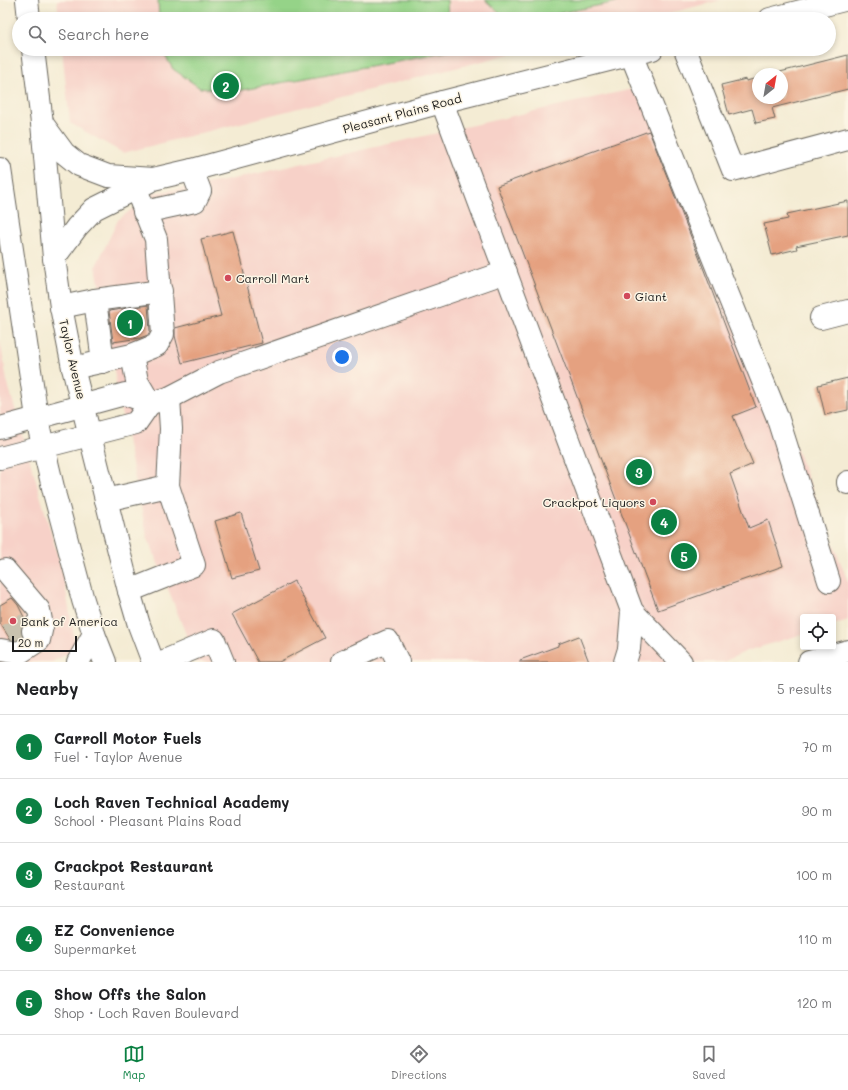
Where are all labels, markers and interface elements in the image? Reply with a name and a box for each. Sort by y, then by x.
search box [12,12,836,56]
icon: search [26,23,48,45]
text: Search here [58,24,149,44]
north arrow [752,68,788,104]
pin: 2 [213,71,239,101]
street label: Pleasant Plains Road [341,89,463,137]
place label: Carroll Mart [236,270,309,286]
marker: Carroll Mart [223,273,233,283]
place label: Giant [635,288,667,304]
marker: Giant [622,291,632,301]
pin: 1 [117,308,143,338]
street label: Taylor Avenue [56,317,90,401]
your location [332,347,352,367]
pin: 3 [626,457,652,487]
place label: Crackpot Liquors [543,494,645,510]
marker: Crackpot Liquors [648,497,658,507]
pin: 4 [651,507,677,537]
pin: 5 [671,541,697,571]
place label: Bank of America [21,613,118,629]
map controls [800,614,836,650]
button: locate [800,614,836,650]
marker: Bank of America [8,616,18,626]
scale bar [12,634,77,653]
text: 20 m [18,635,43,650]
text: Nearby [16,677,78,699]
text: 5 results [777,680,832,697]
text: Carroll Motor Fuels [54,728,202,748]
text: 1 [26,738,32,755]
text: 70 m [802,738,832,755]
text: Fuel · Taylor Avenue [54,748,182,765]
text: Loch Raven Technical Academy [54,792,289,812]
text: 2 [25,802,33,819]
text: 90 m [802,802,832,819]
text: School · Pleasant Plains Road [54,812,241,829]
text: Crackpot Restaurant [54,856,213,876]
text: 3 [25,866,33,883]
text: 100 m [796,866,832,883]
text: Restaurant [54,876,125,893]
text: EZ Convenience [54,920,175,940]
text: 4 [25,930,33,947]
text: 110 m [798,930,832,947]
text: Supermarket [54,940,137,957]
text: Show Offs the Salon [54,984,206,1004]
text: 5 [25,994,33,1011]
text: 120 m [796,994,832,1011]
text: Shop · Loch Raven Boulevard [54,1004,239,1021]
tab: Map [123,1043,145,1082]
tab: Directions [391,1043,447,1082]
tab: Saved [692,1043,725,1082]

